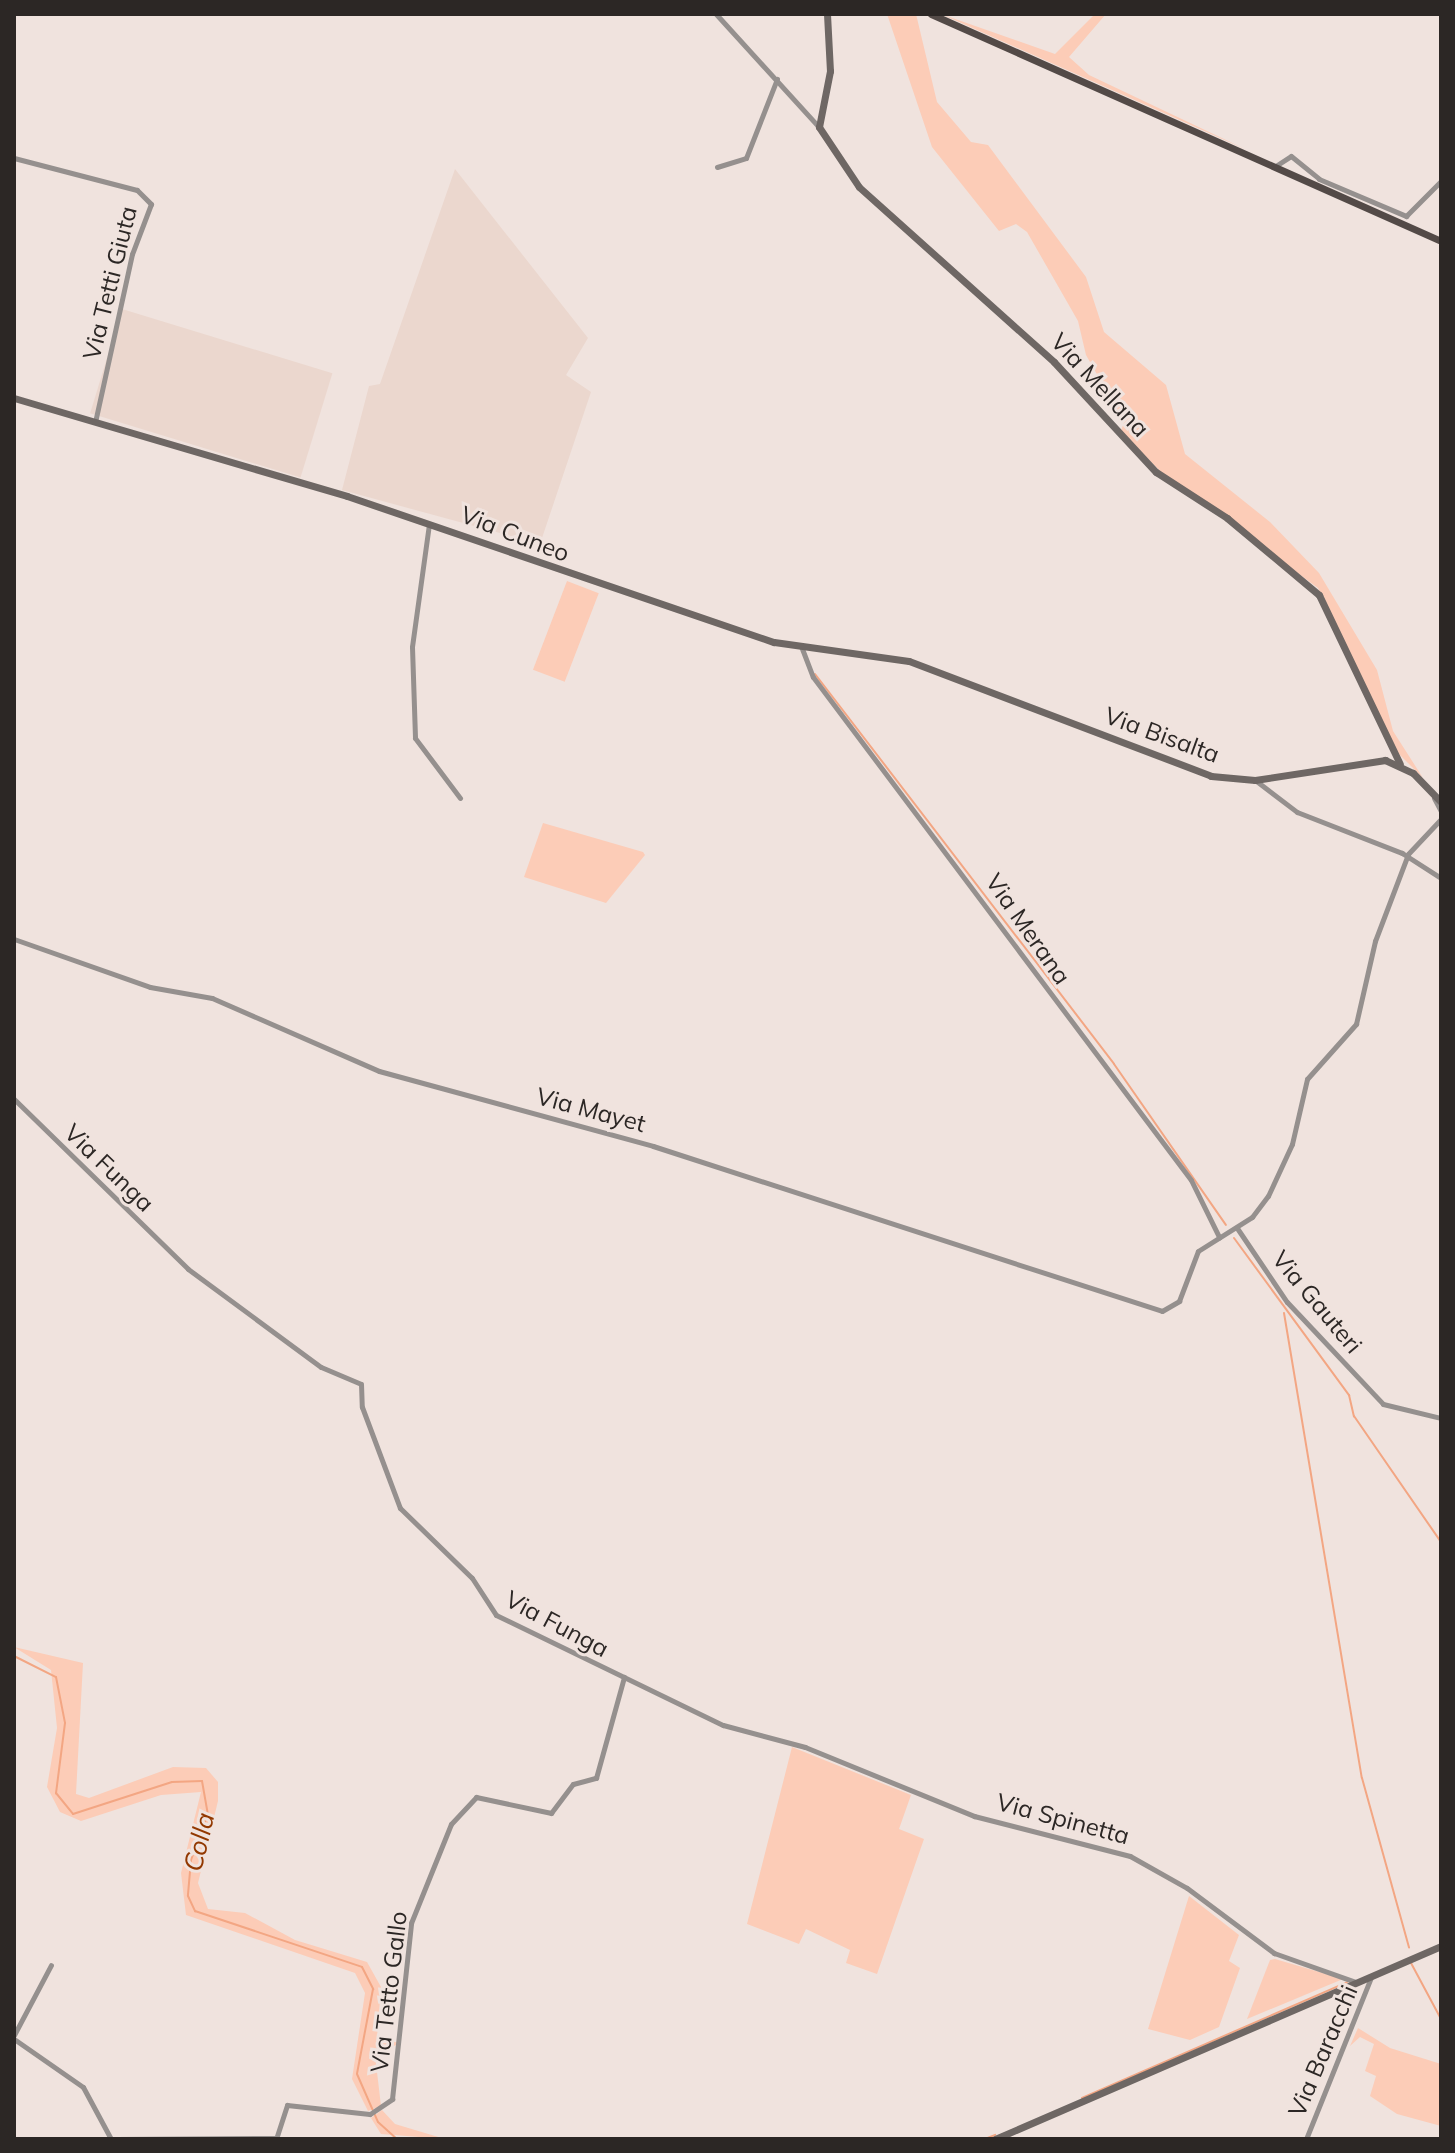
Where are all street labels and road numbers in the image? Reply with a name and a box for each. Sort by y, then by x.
street label: Via Tetti Giuta [77,203,143,363]
street label: Via Mellana [1045,327,1155,443]
street label: Via Cuneo [457,500,573,568]
street label: Via Bisalta [1101,701,1223,769]
street label: Via Merana [979,868,1077,990]
street label: Via Mayet [533,1082,649,1138]
street label: Via Funga [58,1118,160,1218]
street label: Via Gauteri [1266,1245,1368,1359]
street label: Via Funga [500,1585,614,1663]
street label: Via Spinetta [994,1787,1132,1851]
street label: Via Tetto Gallo [365,1910,413,2074]
street label: Via Baracchi [1282,1981,1364,2121]

